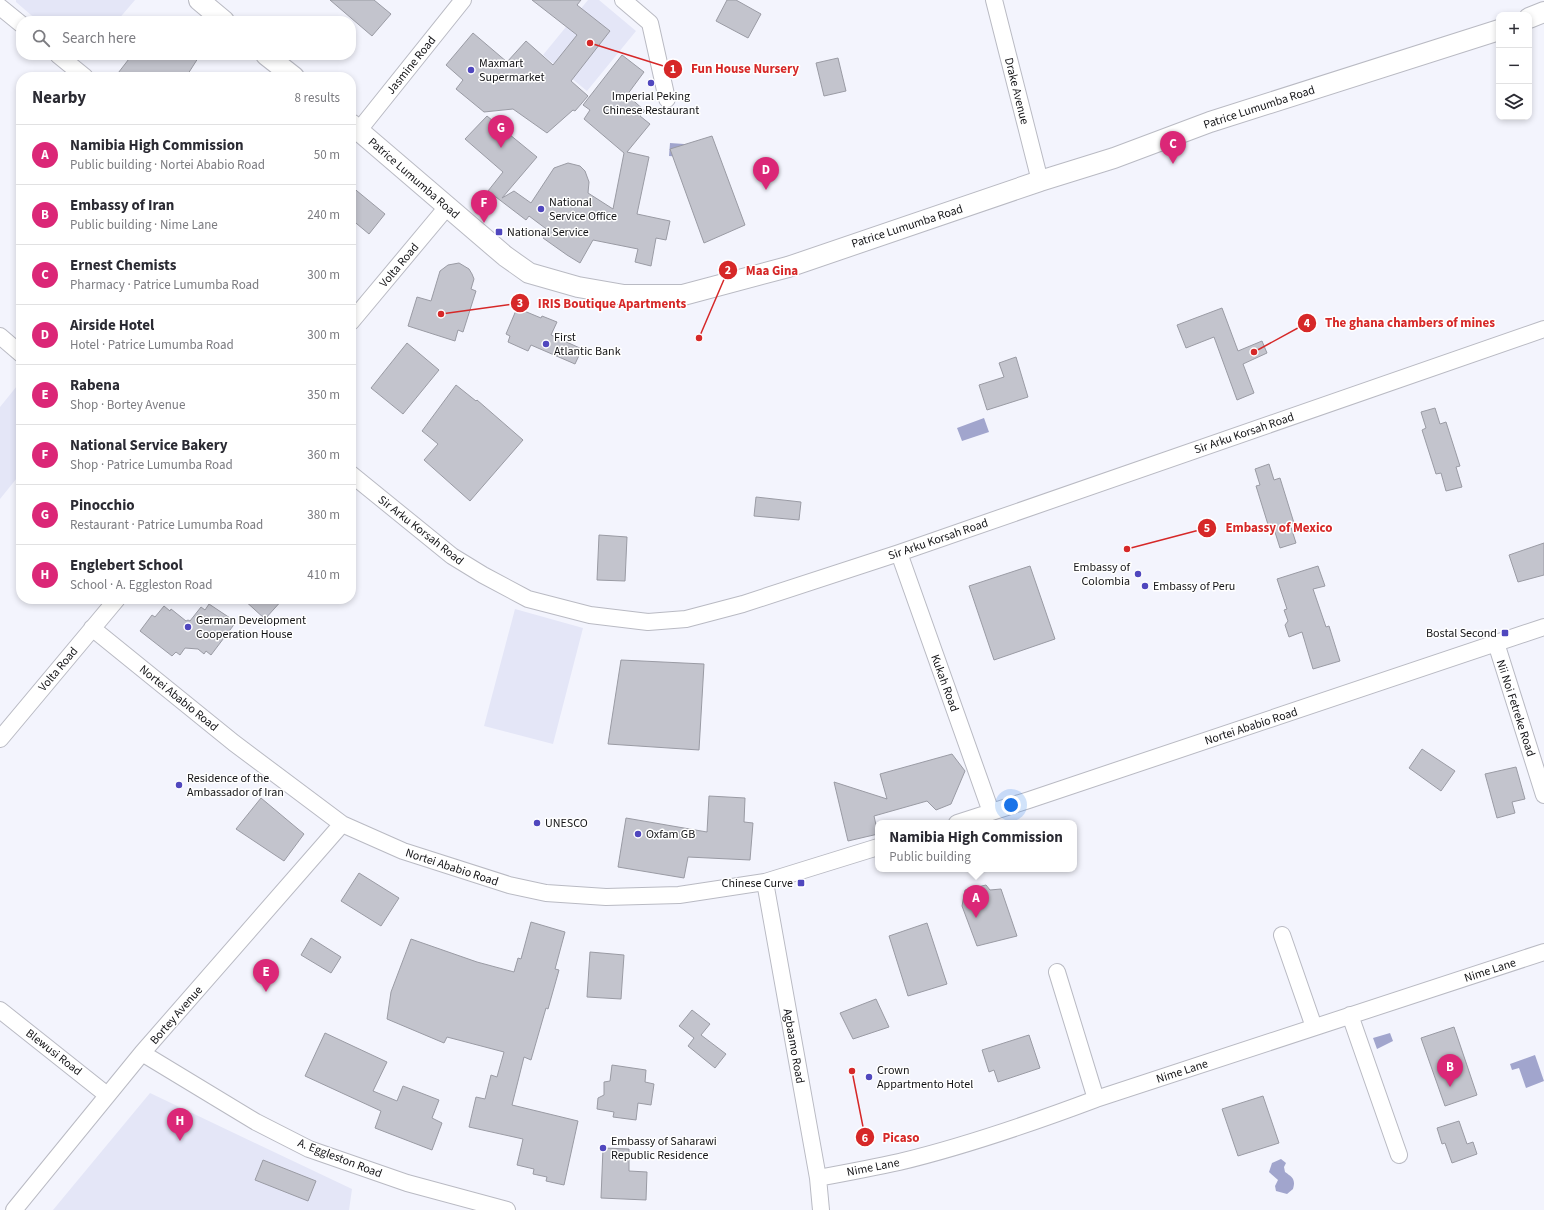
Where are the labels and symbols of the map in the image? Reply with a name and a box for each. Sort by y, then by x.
street label: Jasmine Road [383,33,440,98]
place label: Maxmart Supermarket [479,55,544,86]
callout: Fun House Nursery [663,56,807,81]
street label: Drake Avenue [1000,56,1033,126]
text: Fun House Nursery [691,60,799,78]
text: 1 [670,61,676,78]
marker: Maxmart Supermarket [466,65,476,75]
marker: Imperial Peking Chinese Restaurant [646,78,656,88]
street label: Patrice Lumumba Road [1201,81,1317,134]
place label: Imperial Peking Chinese Restaurant [603,88,699,119]
pin: G [488,115,514,148]
pin: C [1160,131,1186,164]
street label: Patrice Lumumba Road [364,134,463,223]
pin: D [753,157,779,190]
pin: F [471,190,497,223]
place label: National Service Office [549,194,617,225]
street label: Patrice Lumumba Road [849,200,965,253]
marker: National Service Office [536,204,546,214]
place label: National Service [507,224,589,241]
marker: National Service [494,227,504,237]
street label: Volta Road [376,239,423,291]
callout: Maa Gina [718,258,806,283]
text: 2 [725,262,731,279]
text: Maa Gina [746,262,798,280]
callout: IRIS Boutique Apartments [510,291,695,316]
text: 3 [517,295,523,312]
text: IRIS Boutique Apartments [538,295,686,313]
callout: The ghana chambers of mines [1297,310,1503,335]
text: The ghana chambers of mines [1325,314,1495,332]
text: 4 [1304,315,1311,332]
place label: First Atlantic Bank [554,329,621,360]
marker: First Atlantic Bank [541,339,551,349]
street label: Sir Arku Korsah Road [1192,408,1296,459]
street label: Sir Arku Korsah Road [374,492,467,569]
street label: Sir Arku Korsah Road [886,514,990,565]
callout: Embassy of Mexico [1197,515,1340,540]
text: Embassy of Mexico [1225,519,1333,537]
text: 5 [1204,520,1210,537]
place label: Embassy of Colombia [1073,559,1130,590]
marker: Embassy of Colombia [1133,569,1143,579]
place label: Embassy of Peru [1153,578,1235,595]
marker: Embassy of Peru [1140,581,1150,591]
place label: German Development Cooperation House [196,612,306,643]
marker: German Development Cooperation House [183,622,193,632]
place label: Bostal Second [1426,625,1497,642]
marker: Bostal Second [1500,628,1510,638]
street label: Volta Road [35,643,82,695]
street label: Kukah Road [926,652,963,714]
street label: Nii Noi Fetreke Road [1492,657,1539,759]
street label: Nortei Ababio Road [136,661,222,735]
street label: Nortei Ababio Road [1202,703,1300,750]
place label: Residence of the Ambassador of Iran [187,770,284,801]
marker: Residence of the Ambassador of Iran [174,780,184,790]
your location [1001,795,1021,815]
place label: UNESCO [545,815,588,832]
marker: UNESCO [532,818,542,828]
place label: Oxfam GB [646,826,695,843]
marker: Oxfam GB [633,829,643,839]
street label: Nortei Ababio Road [403,844,501,891]
place label: Chinese Curve [722,875,793,892]
marker: Chinese Curve [796,878,806,888]
pin: A [963,885,989,918]
street label: Nime Lane [1462,954,1518,987]
pin: E [253,959,279,992]
street label: Bortey Avenue [146,982,207,1048]
street label: Agbaamo Road [779,1007,808,1085]
street label: Blewusi Road [22,1025,85,1080]
pin: B [1437,1054,1463,1087]
street label: Nime Lane [1154,1055,1210,1088]
place label: Crown Appartmento Hotel [877,1062,973,1093]
marker: Crown Appartmento Hotel [864,1072,874,1082]
pin: H [167,1108,193,1141]
callout: Picaso [855,1125,928,1150]
text: Picaso [882,1129,920,1147]
text: 6 [862,1130,868,1147]
place label: Embassy of Saharawi Republic Residence [611,1133,717,1164]
street label: A. Eggleston Road [295,1135,385,1182]
marker: Embassy of Saharawi Republic Residence [598,1143,608,1153]
street label: Nime Lane [845,1154,901,1181]

